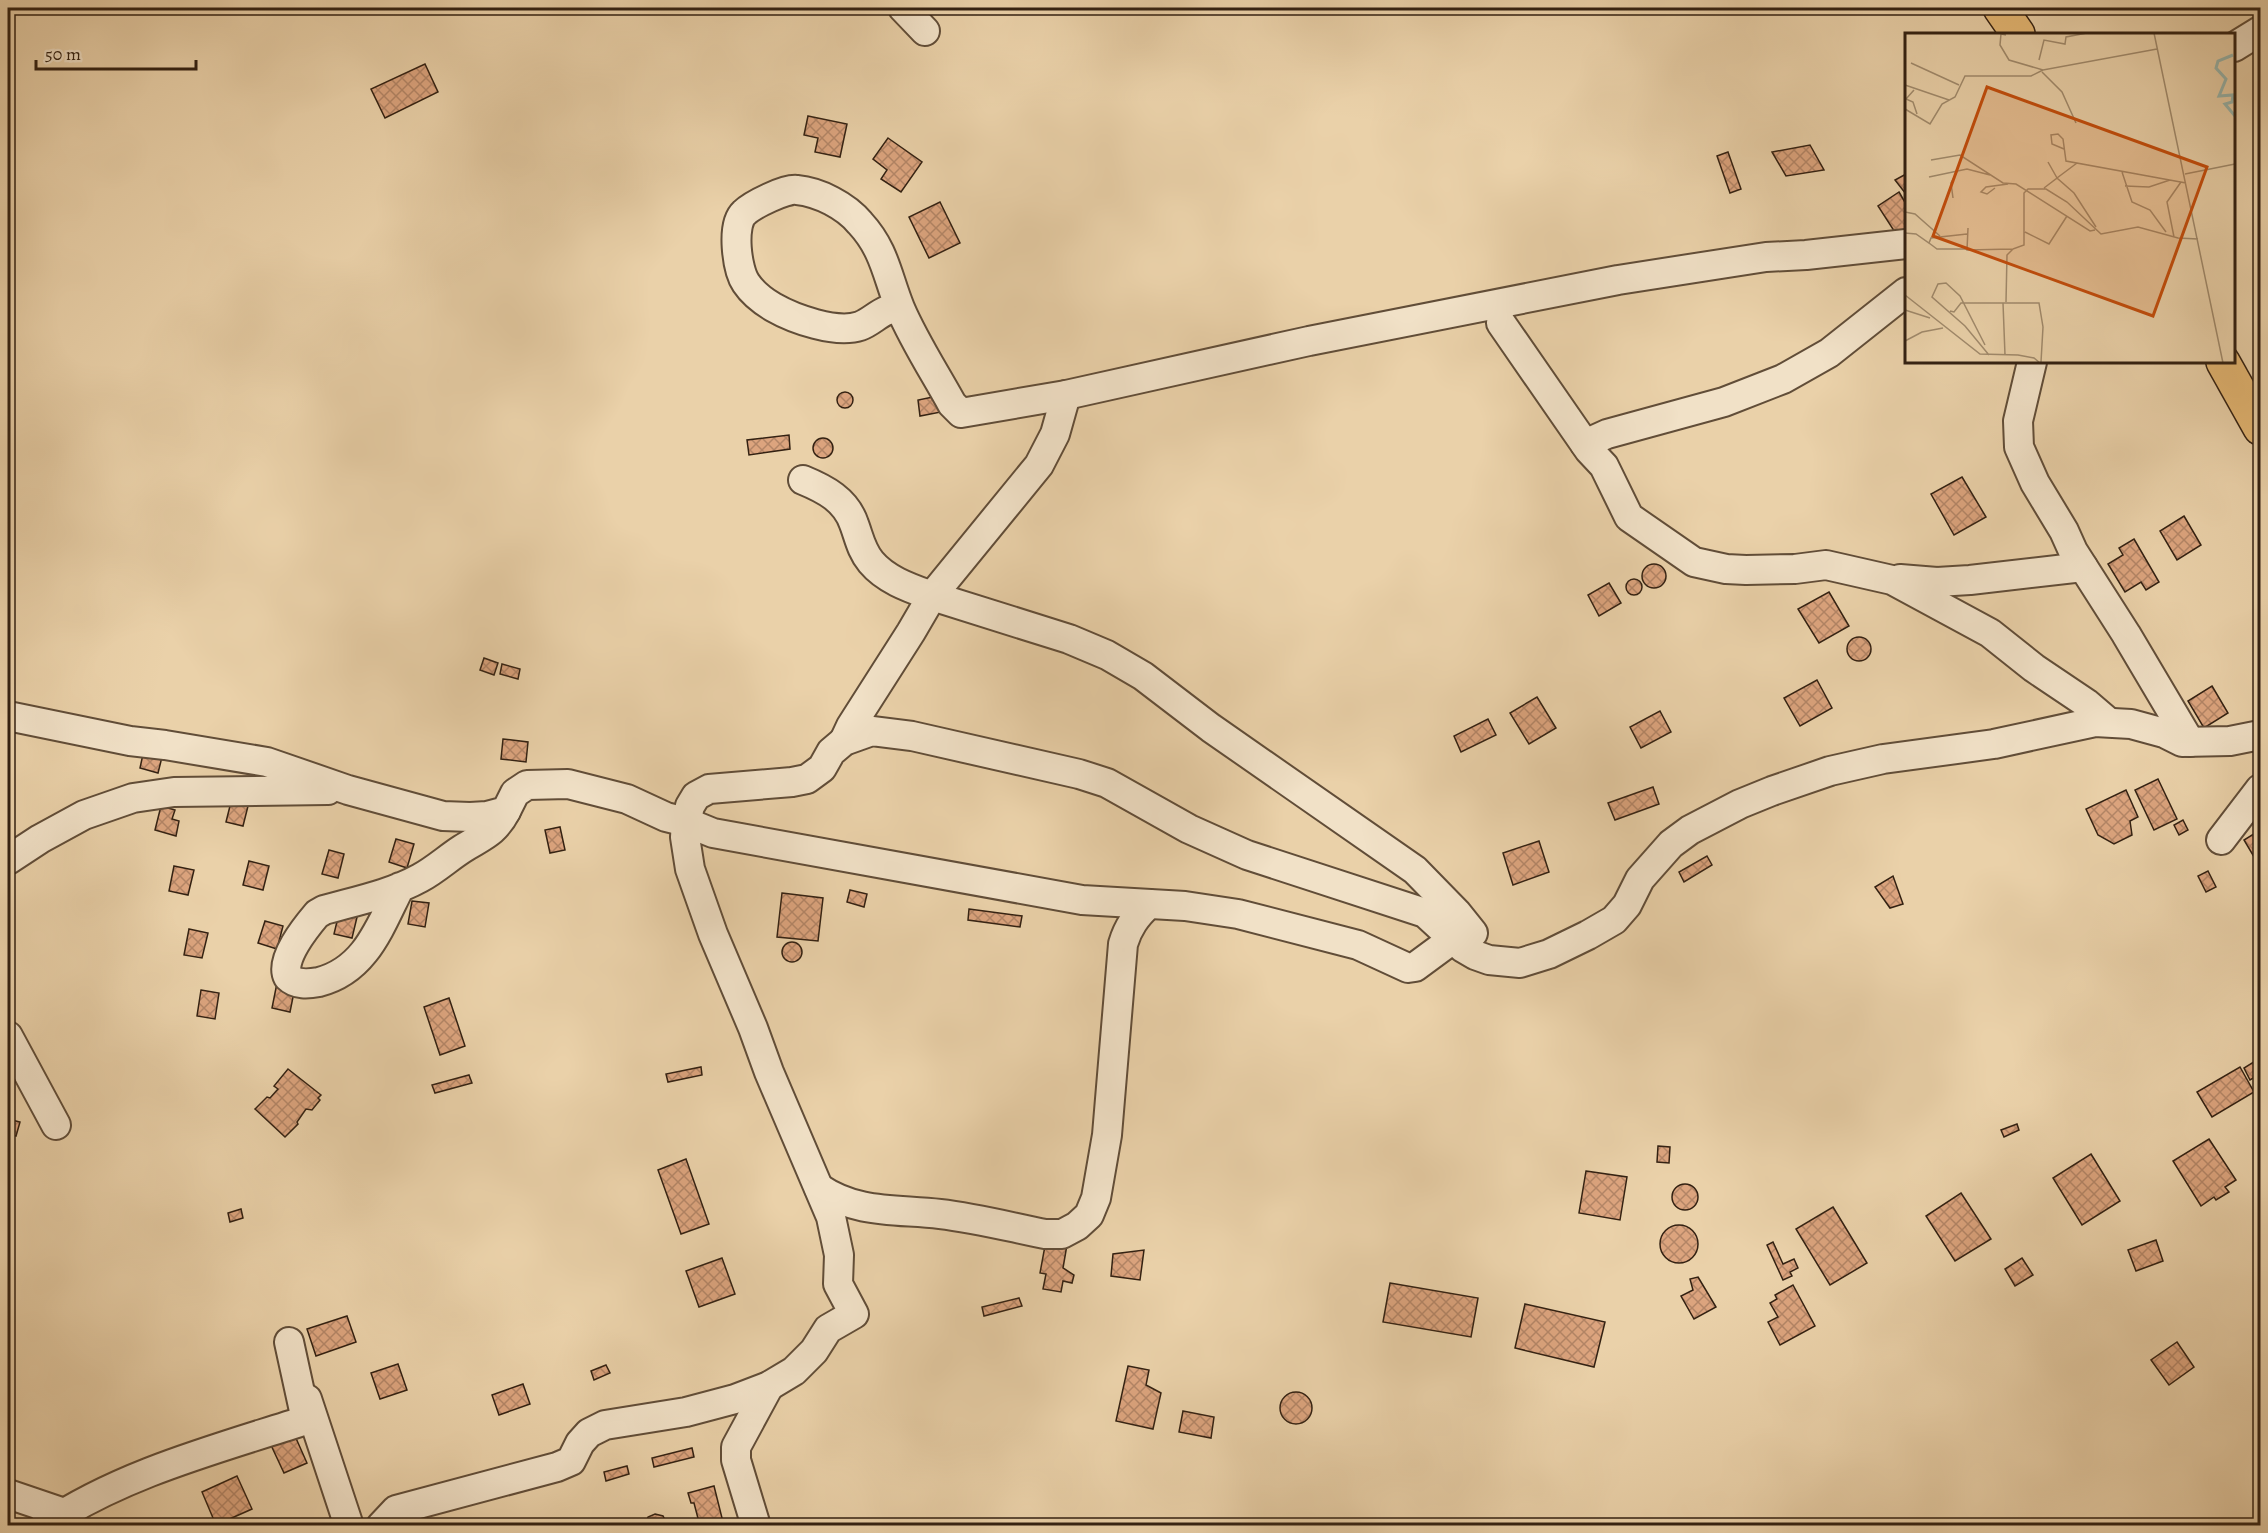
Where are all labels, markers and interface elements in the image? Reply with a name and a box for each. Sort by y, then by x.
scale bar [36,33,196,71]
inset map [1905,33,2235,363]
text: 50 m [45,42,81,66]

